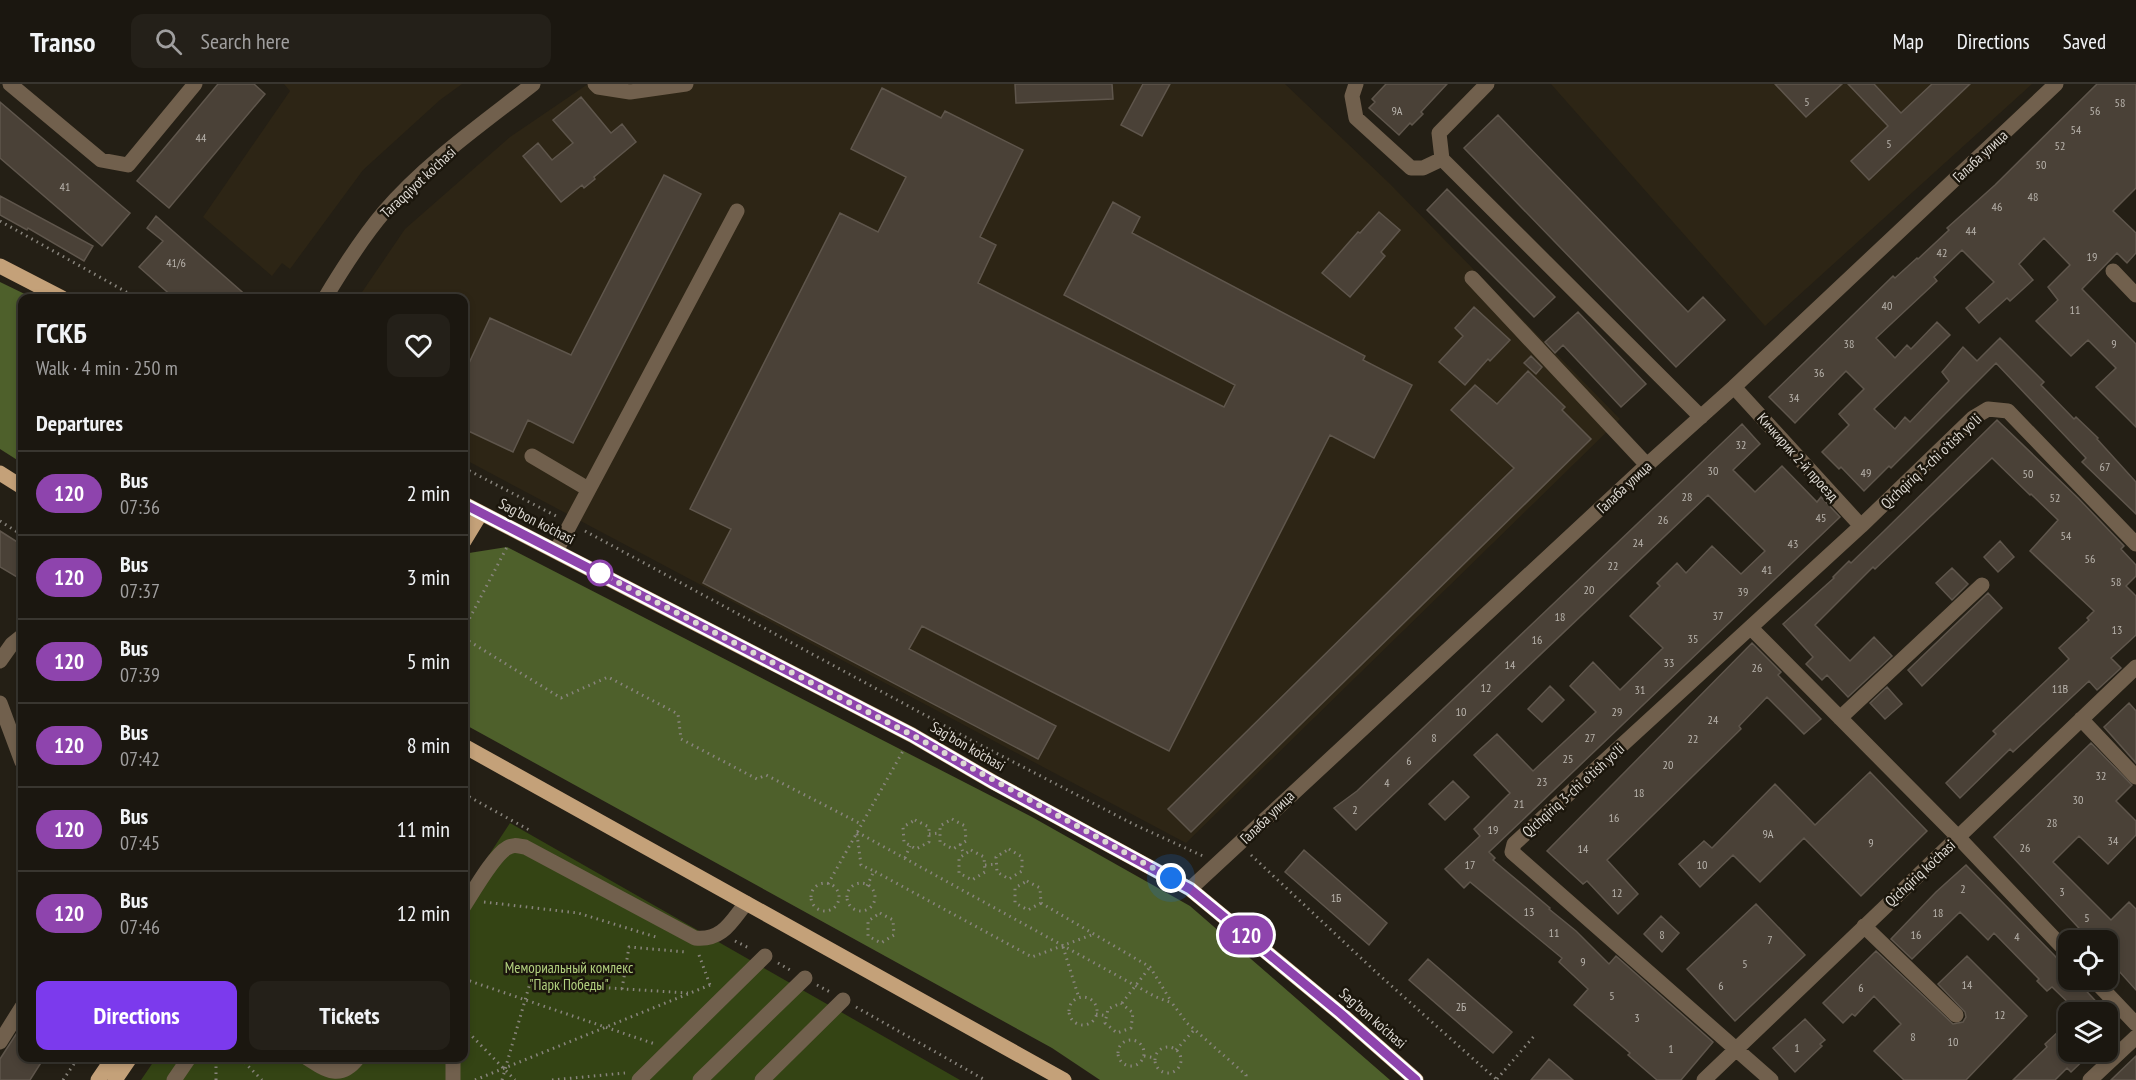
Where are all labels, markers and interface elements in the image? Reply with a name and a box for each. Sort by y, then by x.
search box [131,14,551,68]
text: Transo [30,23,95,60]
icon: search [152,25,185,58]
text: Search here [200,27,290,55]
text: Map [1893,28,1924,55]
text: Directions [1957,28,2030,55]
text: Saved [2063,28,2106,55]
house number: 5 [1804,94,1810,109]
house number: 58 [2115,95,2125,110]
house number: 9A [1391,103,1403,118]
house number: 56 [2090,103,2100,118]
house number: 54 [2071,122,2082,137]
street label: Галаба улица [1948,126,2012,186]
house number: 44 [196,130,207,145]
house number: 5 [1886,136,1892,151]
house number: 52 [2055,138,2065,153]
street label: Taraqqiyot ko'chasi [376,142,460,222]
house number: 50 [2036,157,2046,172]
house number: 41 [60,179,70,194]
house number: 48 [2028,189,2038,204]
house number: 46 [1992,199,2002,214]
house number: 44 [1966,223,1977,238]
house number: 42 [1937,245,1947,260]
house number: 19 [2087,249,2097,264]
house number: 41/6 [166,255,186,270]
house number: 40 [1882,298,1892,313]
house number: 11 [2070,302,2080,317]
text: ГСКБ [36,314,87,351]
button: heart [387,314,450,377]
house number: 38 [1844,336,1854,351]
house number: 9 [2111,336,2117,351]
text: Walk · 4 min · 250 m [36,355,178,381]
house number: 36 [1814,365,1824,380]
house number: 34 [1789,390,1800,405]
text: Departures [36,409,123,437]
street label: Кичкирик 2-й проезд [1753,409,1843,506]
street label: Qichqiriq 3-chi o'tish yo'li [1877,409,1985,513]
house number: 32 [1736,437,1746,452]
street label: Галаба улица [1592,457,1656,517]
house number: 67 [2100,459,2110,474]
house number: 30 [1708,463,1718,478]
house number: 49 [1861,465,1871,480]
text: Bus [120,466,148,494]
house number: 50 [2023,466,2033,481]
text: 2 min [407,479,450,507]
text: 120 [54,480,84,507]
house number: 28 [1682,489,1692,504]
house number: 52 [2050,490,2060,505]
text: 07:36 [120,494,160,520]
street label: Sag’bon ko’chasi [496,494,578,548]
house number: 45 [1816,510,1826,525]
house number: 26 [1658,512,1668,527]
house number: 54 [2061,528,2072,543]
house number: 24 [1633,535,1644,550]
house number: 43 [1788,536,1798,551]
text: Bus [120,550,148,578]
house number: 56 [2085,551,2095,566]
house number: 22 [1608,558,1618,573]
unlabelled marker [587,560,613,586]
house number: 41 [1762,562,1772,577]
text: 3 min [407,563,450,591]
text: 120 [54,564,84,591]
house number: 58 [2111,574,2121,589]
text: 07:37 [120,578,160,604]
house number: 20 [1584,582,1594,597]
house number: 39 [1738,584,1748,599]
house number: 37 [1713,608,1723,623]
house number: 18 [1555,609,1565,624]
house number: 13 [2112,622,2122,637]
house number: 35 [1688,631,1698,646]
house number: 16 [1532,632,1542,647]
text: Bus [120,634,148,662]
text: 5 min [407,647,450,675]
text: 120 [54,648,84,675]
house number: 33 [1664,655,1674,670]
house number: 14 [1505,657,1516,672]
house number: 26 [1752,660,1762,675]
text: 07:39 [120,662,160,688]
house number: 12 [1481,680,1491,695]
house number: 11В [2052,681,2069,696]
house number: 31 [1635,682,1645,697]
house number: 10 [1456,704,1466,719]
house number: 29 [1612,704,1622,719]
house number: 24 [1708,712,1719,727]
street label: Sag’bon ko’chasi [927,717,1009,775]
text: Bus [120,718,148,746]
house number: 8 [1431,730,1437,745]
house number: 27 [1585,730,1595,745]
text: 8 min [407,731,450,759]
house number: 22 [1688,731,1698,746]
text: 120 [54,732,84,759]
street label: Qichqiriq 3-chi o'tish yo'li [1518,739,1628,841]
text: 07:42 [120,746,160,772]
house number: 25 [1563,751,1573,766]
house number: 6 [1406,753,1412,768]
house number: 20 [1663,757,1673,772]
house number: 32 [2096,768,2106,783]
house number: 23 [1537,774,1547,789]
house number: 4 [1384,775,1390,790]
house number: 18 [1634,785,1644,800]
street label: Галаба улица [1236,786,1298,848]
house number: 30 [2073,792,2083,807]
house number: 21 [1514,796,1524,811]
text: Bus [120,802,148,830]
house number: 2 [1352,802,1358,817]
house number: 16 [1609,810,1619,825]
text: 11 min [397,815,450,843]
house number: 28 [2047,815,2057,830]
text: 120 [54,816,84,843]
house number: 19 [1488,822,1498,837]
house number: 9A [1762,826,1774,841]
text: 07:45 [120,830,160,856]
house number: 34 [2108,833,2119,848]
house number: 9 [1868,835,1874,850]
street label: Qichqiriq ko'chasi [1881,836,1959,910]
house number: 26 [2020,840,2030,855]
house number: 14 [1578,841,1589,856]
house number: 17 [1465,857,1475,872]
house number: 10 [1697,857,1707,872]
your location [1156,863,1186,893]
house number: 2 [1960,881,1966,896]
house number: 3 [2059,884,2065,899]
house number: 12 [1612,885,1622,900]
text: Bus [120,886,148,914]
house number: 1Б [1331,890,1341,905]
text: 12 min [397,899,450,927]
text: 120 [54,900,84,927]
house number: 13 [1524,904,1534,919]
house number: 18 [1933,905,1943,920]
house number: 5 [2084,910,2090,925]
text: 07:46 [120,914,160,940]
line badge: 120 [1212,916,1280,954]
text: 120 [1231,922,1261,949]
house number: 11 [1549,925,1559,940]
house number: 8 [1659,927,1665,942]
house number: 16 [1911,927,1921,942]
house number: 4 [2014,929,2020,944]
map controls [2058,930,2118,1062]
button: locate [2058,930,2118,990]
house number: 7 [1767,932,1773,947]
house number: 9 [1580,954,1586,969]
house number: 5 [1742,956,1748,971]
park label: Мемориальный комлекс "Парк Победы" [505,958,634,994]
house number: 14 [1962,977,1973,992]
house number: 6 [1718,978,1724,993]
house number: 6 [1858,980,1864,995]
button: Directions [36,981,237,1050]
button: Tickets [249,981,450,1050]
street label: Sag’bon ko’chasi [1335,984,1411,1052]
house number: 5 [1609,988,1615,1003]
house number: 2Б [1456,999,1466,1014]
button: layers [2058,1002,2118,1062]
house number: 12 [1995,1007,2005,1022]
house number: 3 [1634,1010,1640,1025]
house number: 8 [1910,1029,1916,1044]
house number: 10 [1948,1034,1958,1049]
house number: 1 [1794,1040,1800,1055]
house number: 1 [1668,1041,1674,1056]

